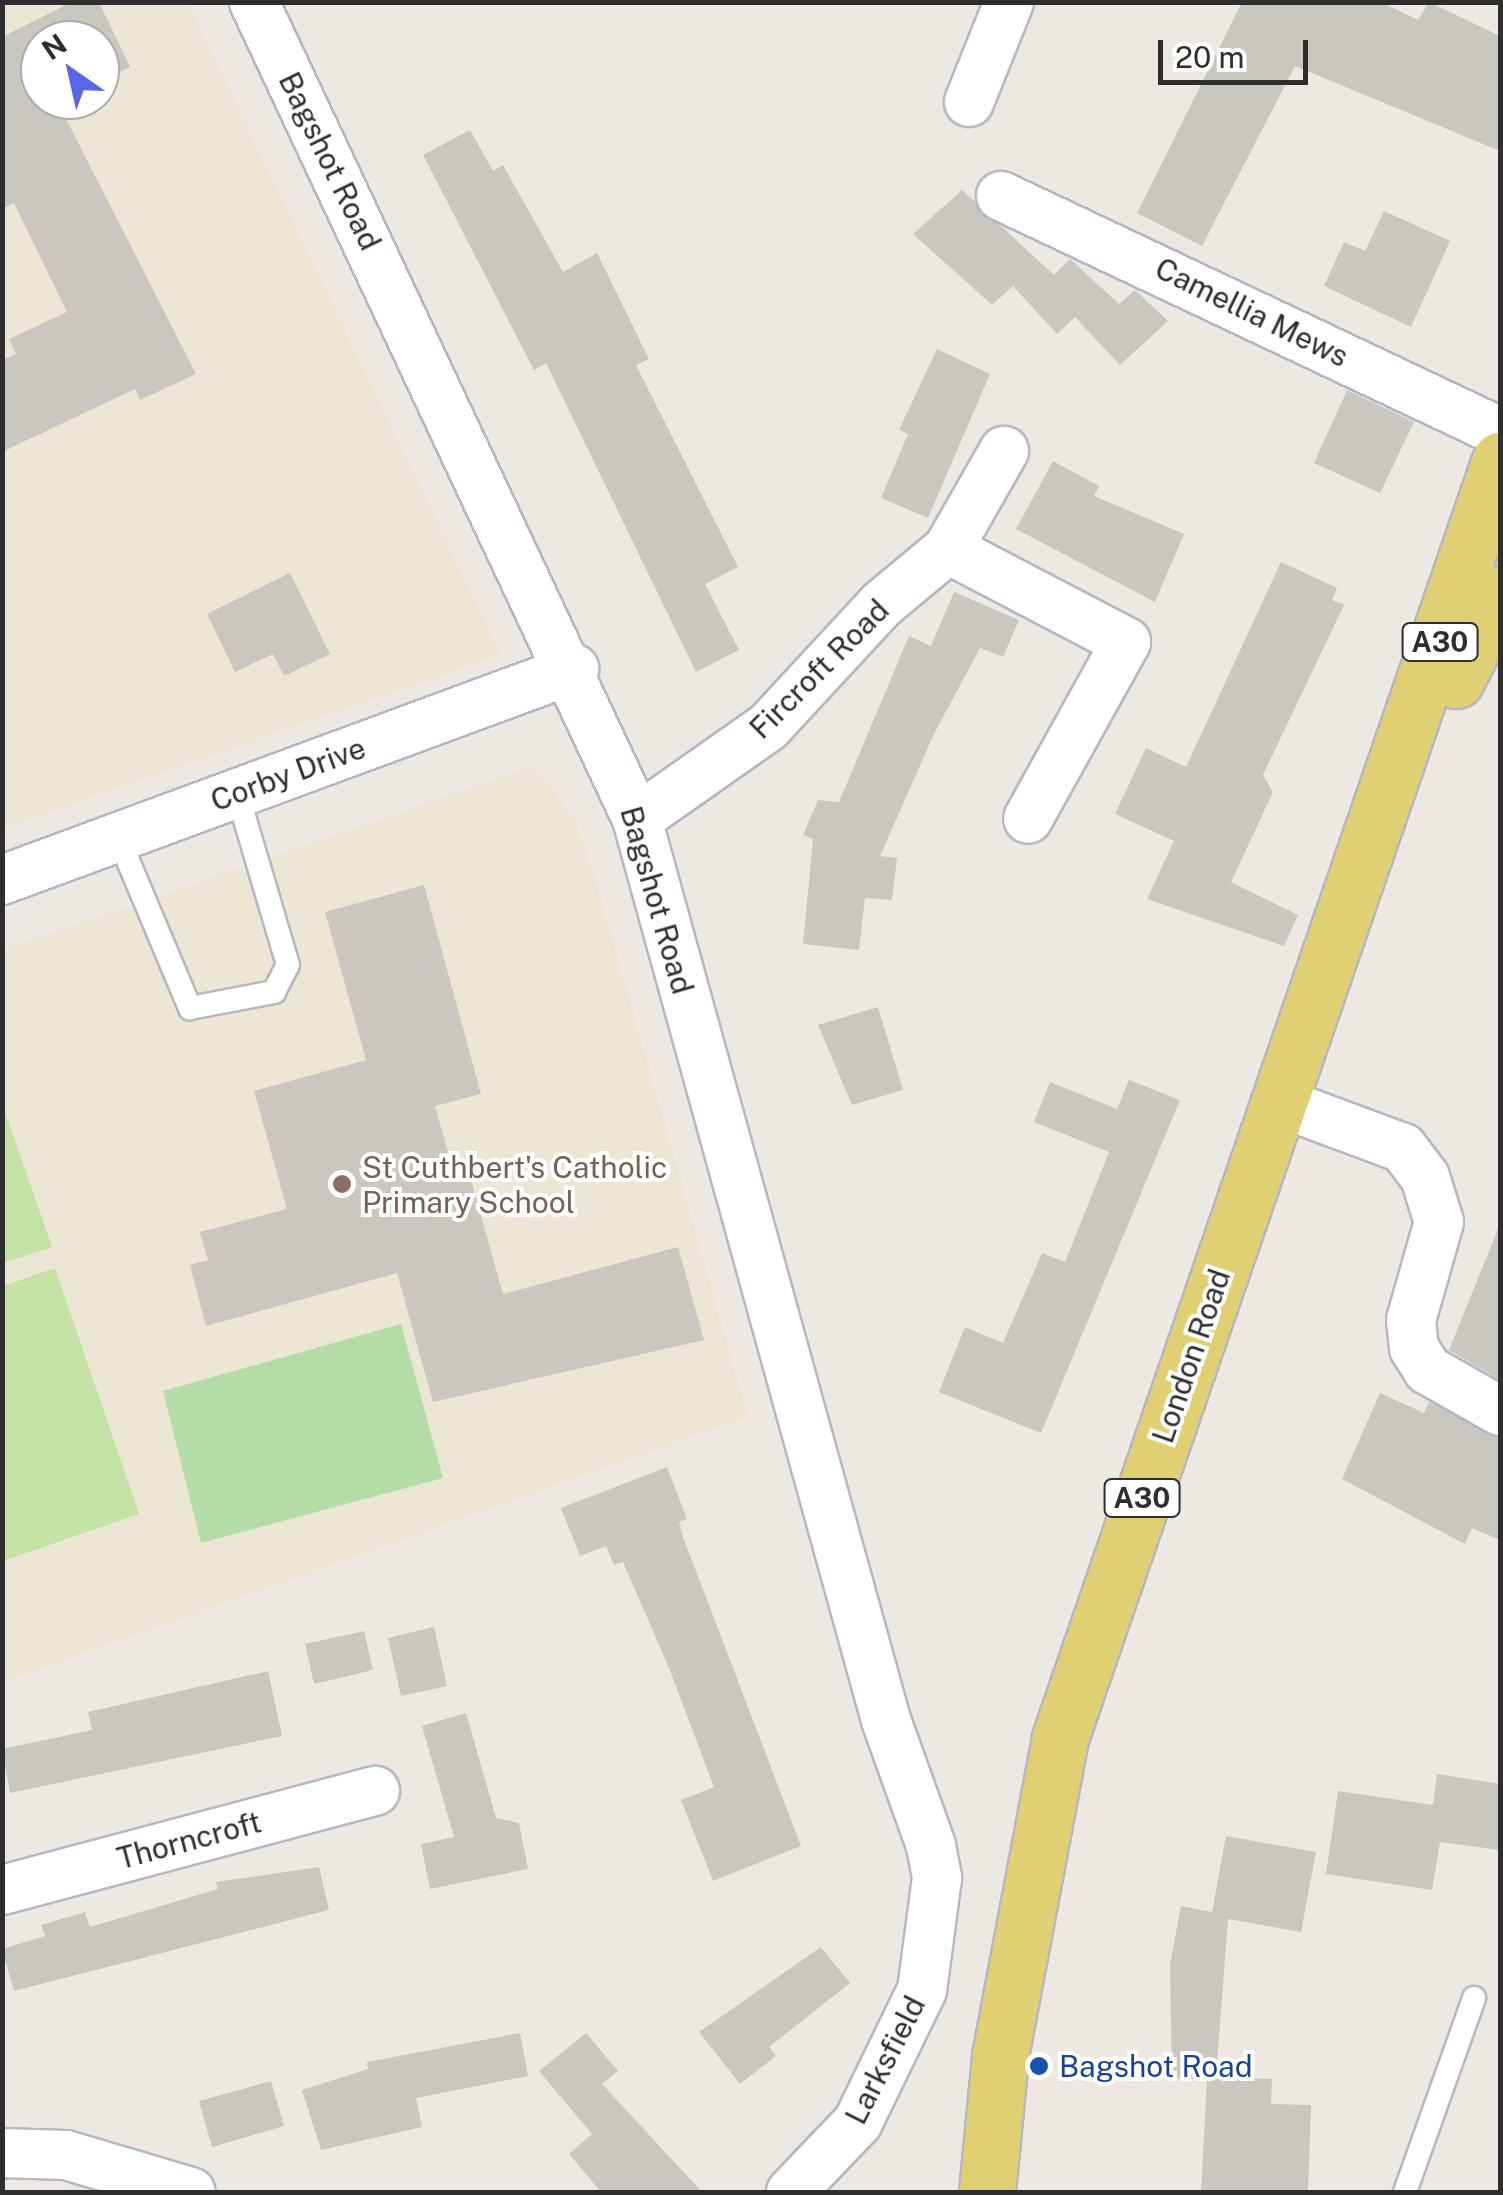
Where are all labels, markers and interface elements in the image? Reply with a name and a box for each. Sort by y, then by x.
north arrow [20,20,120,120]
scale bar [1163,20,1313,82]
text: N [36,27,72,66]
text: 20 m [1175,39,1244,75]
street label: Bagshot Road [271,66,389,256]
street label: Camellia Mews [1150,250,1354,374]
street label: Fircroft Road [742,592,896,746]
road number: A30 [1400,619,1480,665]
street label: Corby Drive [206,729,370,819]
street label: Bagshot Road [613,802,701,998]
place label: St Cuthbert's Catholic Primary School [362,1149,667,1220]
marker: St Cuthbert's Catholic Primary School [331,1173,353,1195]
street label: London Road [1144,1264,1238,1448]
road number: A30 [1102,1475,1182,1521]
street label: Thorncroft [113,1804,265,1876]
street label: Larksfield [837,1990,933,2130]
place label: Bagshot Road [1059,2048,1253,2084]
marker: Bagshot Road [1028,2055,1050,2077]

